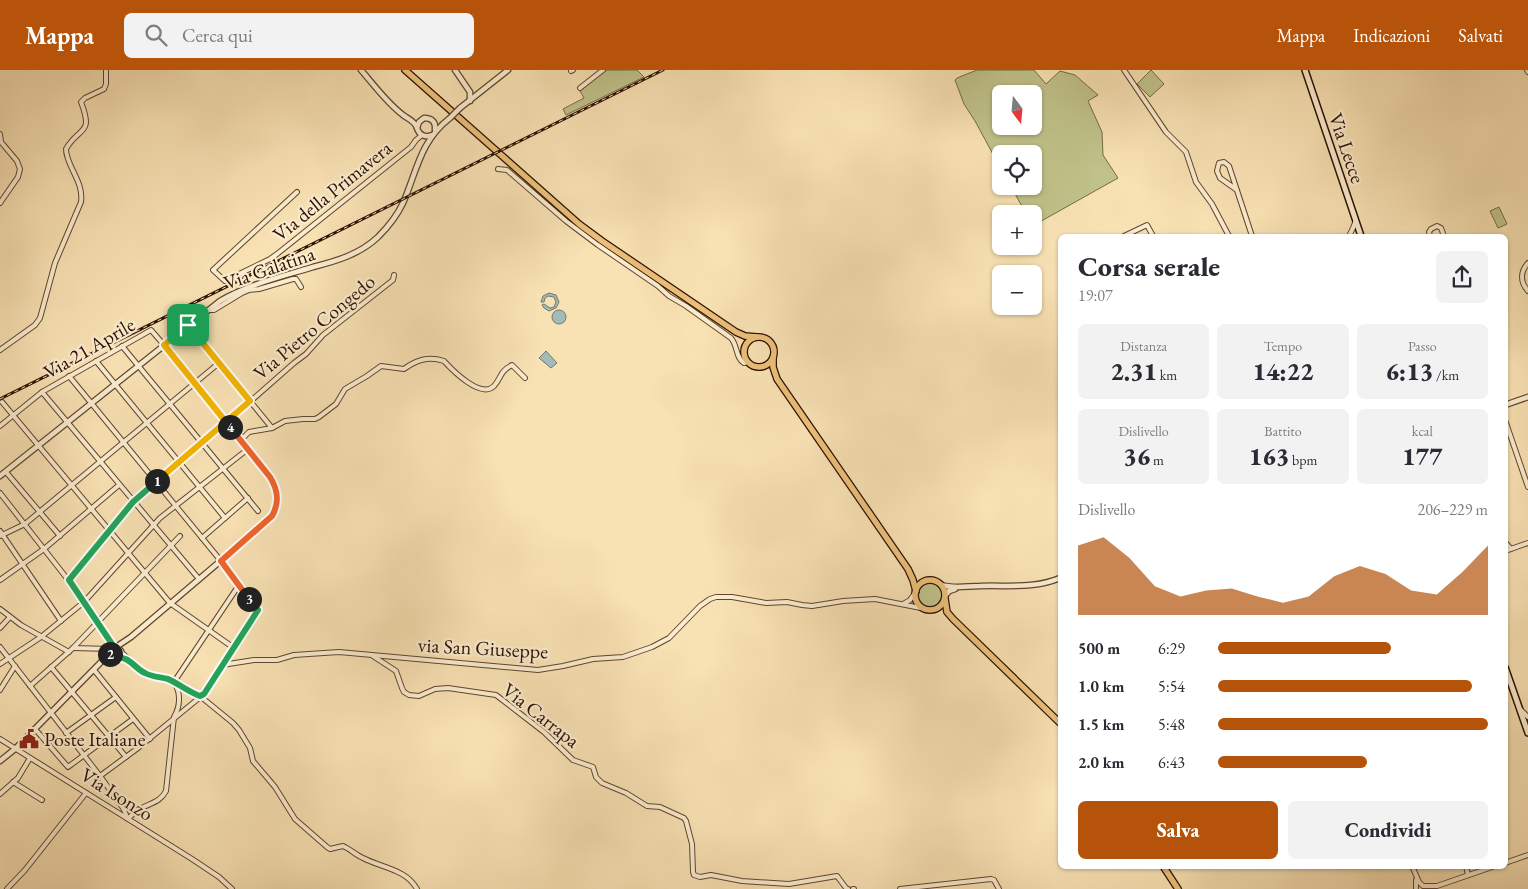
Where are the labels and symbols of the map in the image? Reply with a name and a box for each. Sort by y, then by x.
north arrow [992,85,1042,135]
street label: Via Lecce [1323,109,1371,187]
street label: Via della Primavera [267,135,397,247]
street label: Via Galatina [220,240,318,296]
street label: Via Pietro Congedo [248,268,380,386]
pin [167,304,209,346]
street label: Via 21 Aprile [39,311,140,385]
pin: 4 [218,414,242,440]
pin: 1 [144,468,170,494]
pin: 3 [236,586,262,612]
street label: via San Giuseppe [417,632,549,664]
pin: 2 [98,642,122,666]
street label: Via Carrapa [497,677,585,753]
place label: Poste Italiane [44,726,146,752]
public building icon: Poste Italiane [18,728,40,750]
street label: Via Isonzo [76,761,158,827]

